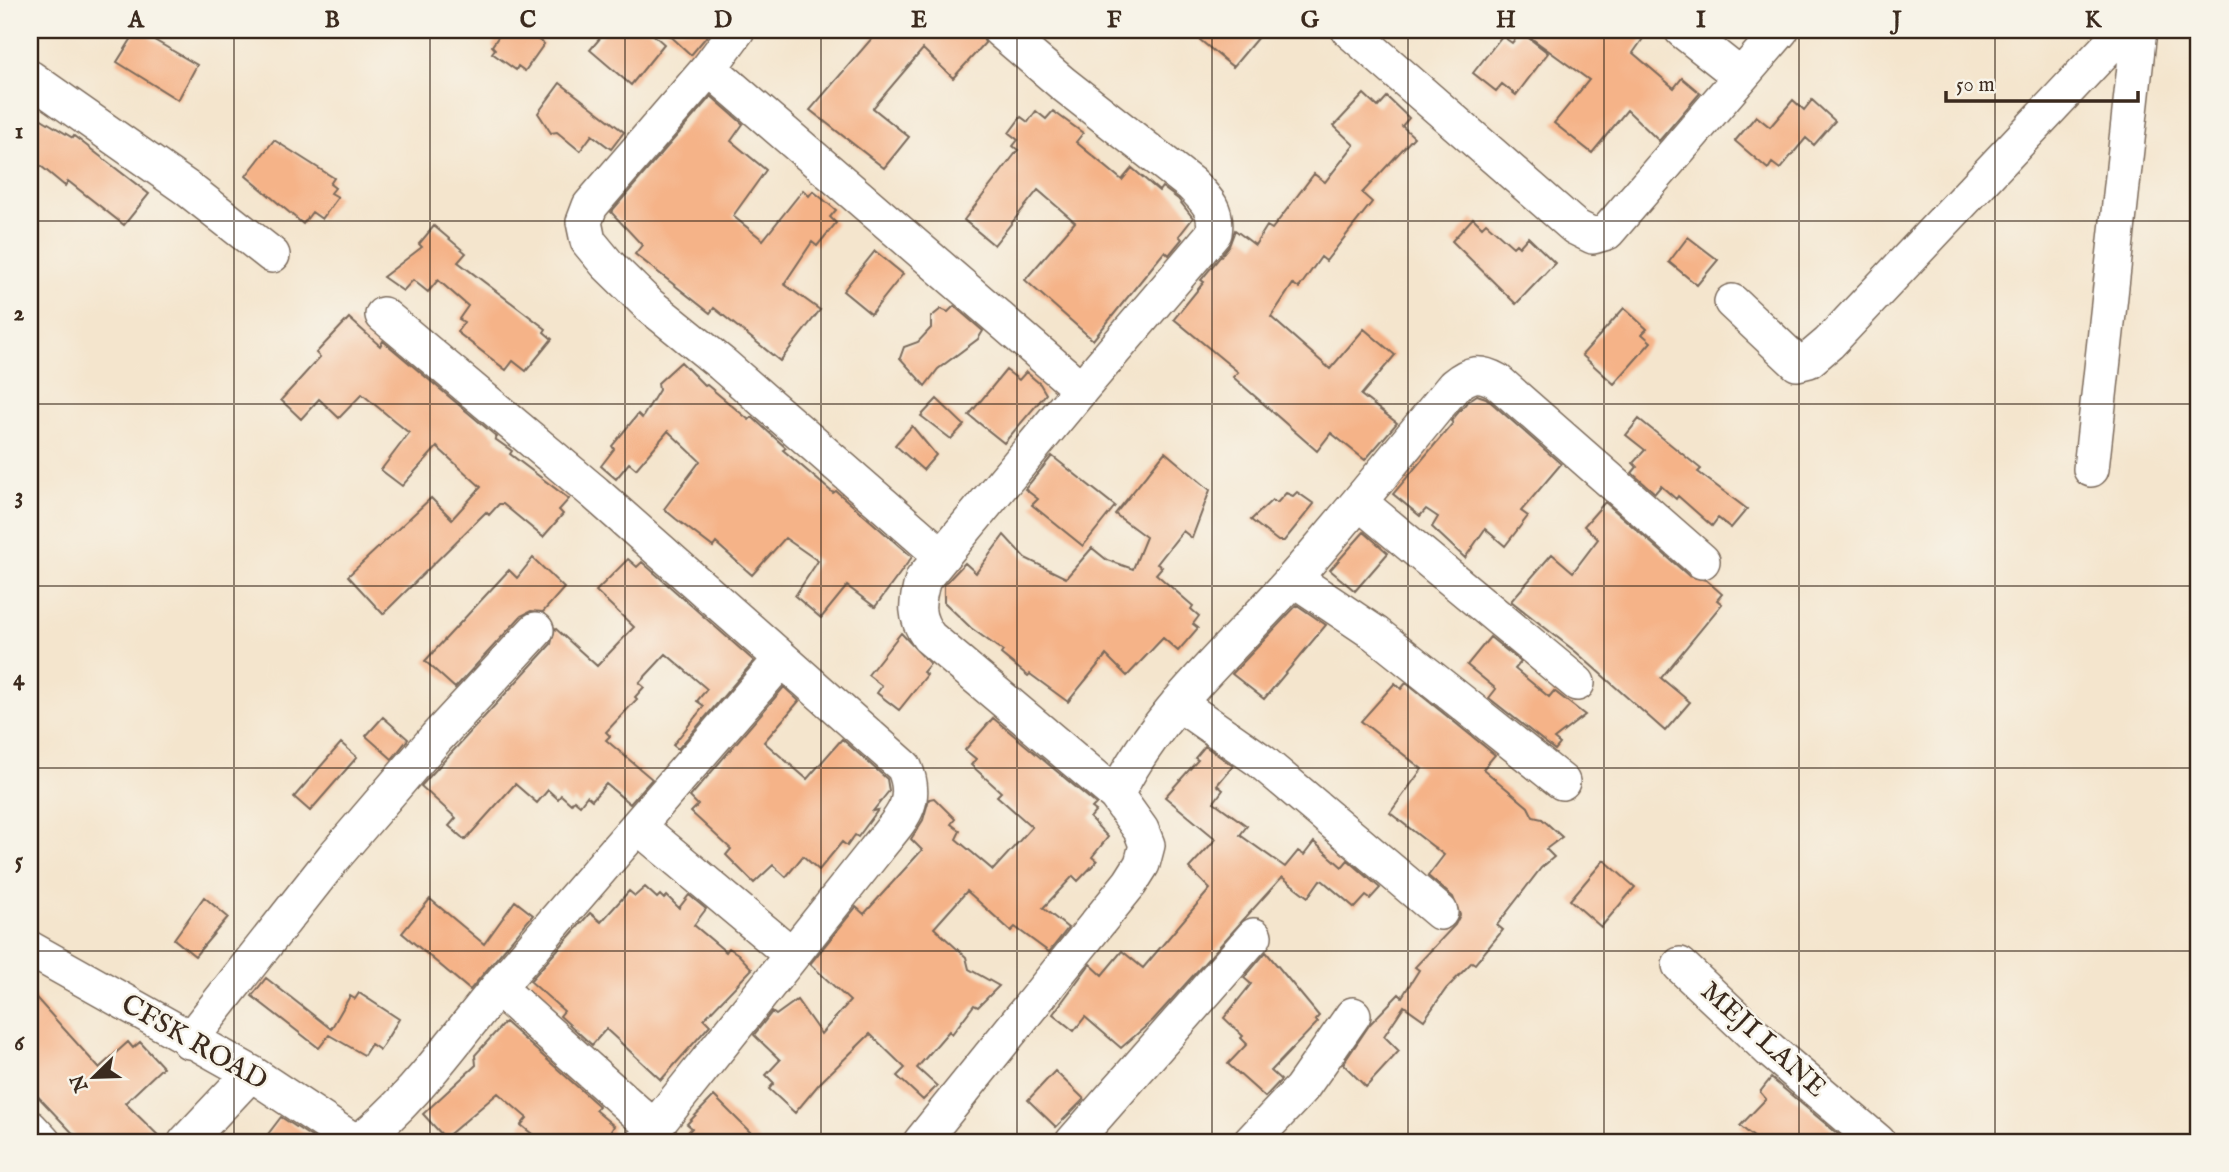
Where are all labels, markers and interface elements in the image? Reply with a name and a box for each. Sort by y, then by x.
text: A [127,6,145,35]
text: B [324,6,340,35]
text: C [520,6,537,35]
text: D [714,6,732,35]
text: E [911,6,927,35]
text: F [1107,6,1122,35]
text: G [1301,6,1320,35]
text: H [1496,6,1516,35]
text: I [1696,6,1706,35]
text: J [1889,6,1902,35]
text: K [2085,6,2103,35]
scale bar [1946,60,2138,104]
text: 50 m [1956,72,1995,99]
text: 1 [15,117,23,146]
text: 2 [14,299,25,328]
text: 3 [15,482,23,511]
text: 4 [13,664,25,693]
text: 5 [15,847,24,876]
street label: MEJI LANE [1693,974,1833,1106]
street label: CFSK ROAD [115,987,273,1099]
text: 6 [14,1029,25,1058]
north arrow [60,1042,130,1112]
text: N [66,1070,95,1096]

